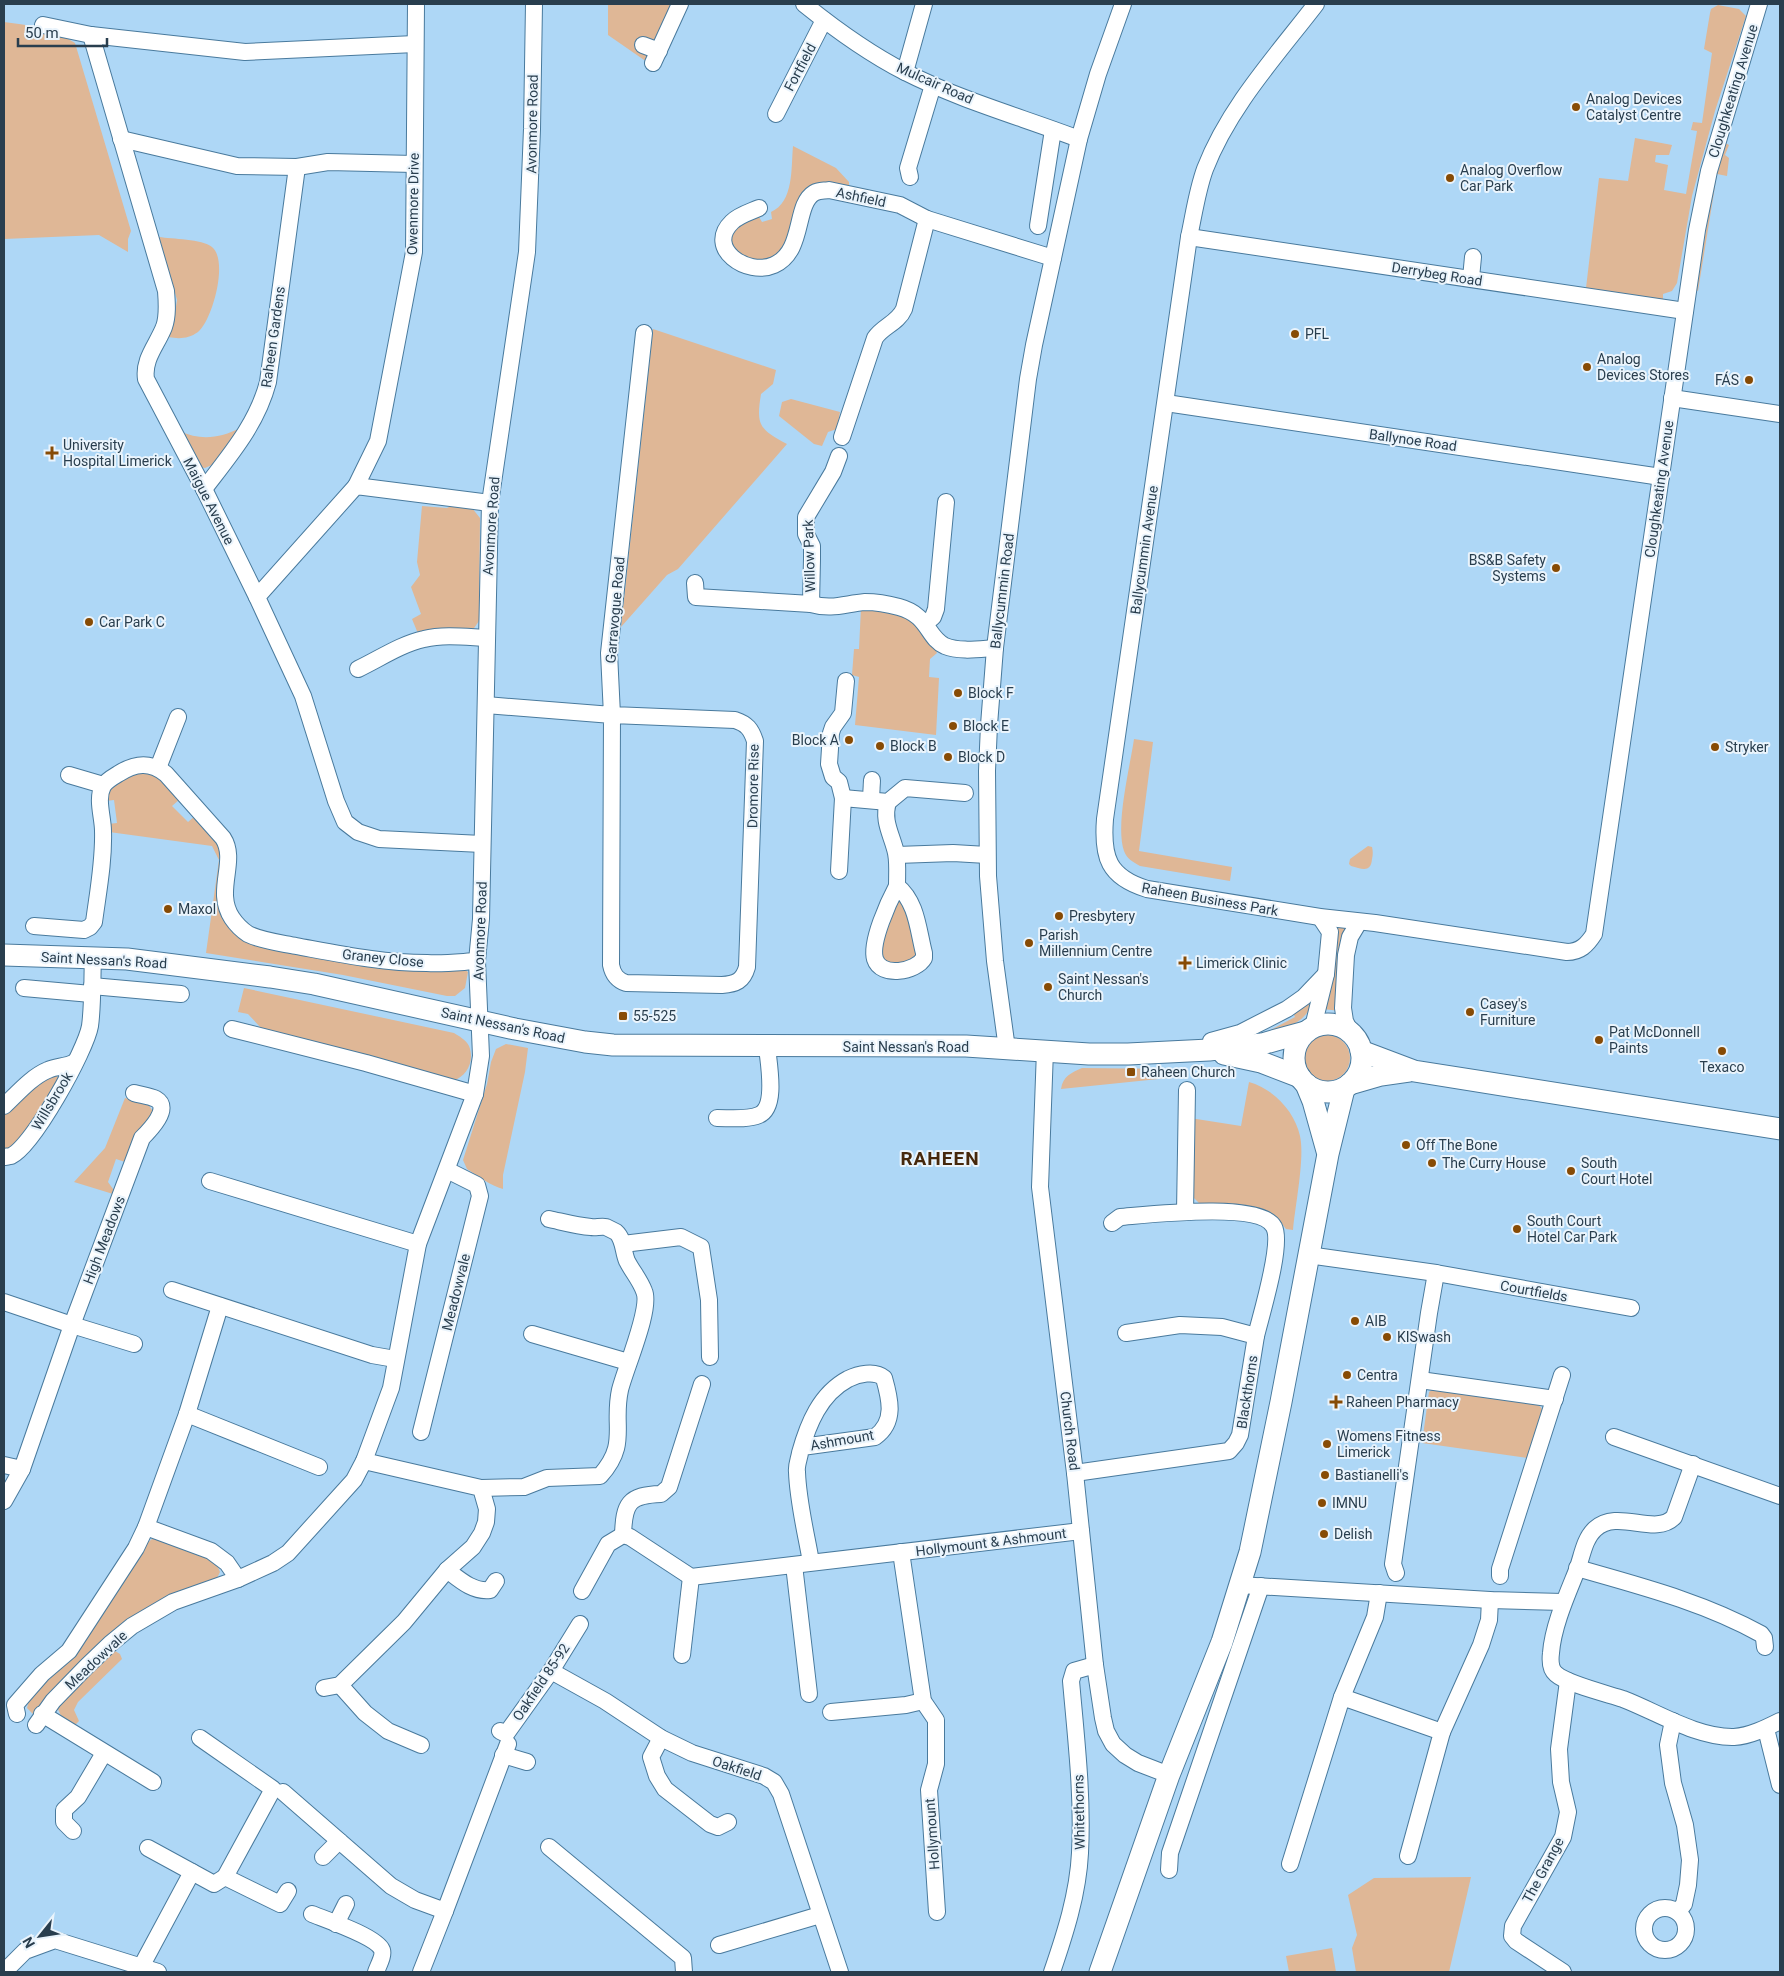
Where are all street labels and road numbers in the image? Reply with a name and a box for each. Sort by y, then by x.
street label: Cloughkeating Avenue [1705,22,1761,160]
street label: Fortfield [781,40,819,94]
street label: Mulcair Road [894,59,976,107]
street label: Avonmore Road [523,74,541,174]
street label: Owenmore Drive [404,153,422,255]
street label: Ashfield [835,184,887,210]
street label: Derrybeg Road [1391,259,1483,289]
street label: Raheen Gardens [258,285,288,389]
street label: Cloughkeating Avenue [1641,419,1677,559]
street label: Ballynoe Road [1368,426,1458,454]
street label: Maigue Avenue [180,455,238,547]
street label: Avonmore Road [480,476,502,576]
street label: Ballycummin Avenue [1127,485,1161,615]
street label: Willow Park [800,518,818,593]
street label: Ballycummin Road [987,532,1017,650]
street label: Garravogue Road [602,556,628,664]
street label: Dromore Rise [744,744,762,828]
street label: Raheen Business Park [1140,879,1280,919]
street label: Avonmore Road [470,881,490,981]
street label: Graney Close [341,946,425,970]
street label: Saint Nessan's Road [40,949,168,971]
street label: Saint Nessan's Road [440,1004,566,1046]
street label: Saint Nessan's Road [843,1039,969,1055]
street label: Willsbrook [28,1068,76,1133]
street label: High Meadows [80,1194,128,1286]
street label: Meadowvale [439,1252,473,1332]
street label: Courtfields [1499,1277,1569,1305]
street label: Blackthorns [1233,1354,1261,1430]
street label: Church Road [1057,1390,1083,1472]
street label: Ashmount [809,1426,875,1453]
street label: Hollymount & Ashmount [915,1525,1068,1559]
street label: Meadowvale [62,1627,130,1693]
street label: Oakfield 85-92 [509,1640,573,1724]
street label: Oakfield [710,1753,764,1783]
street label: Whitethorns [1070,1774,1088,1850]
street label: Hollymount [921,1797,942,1870]
street label: The Grange [1519,1835,1567,1905]

